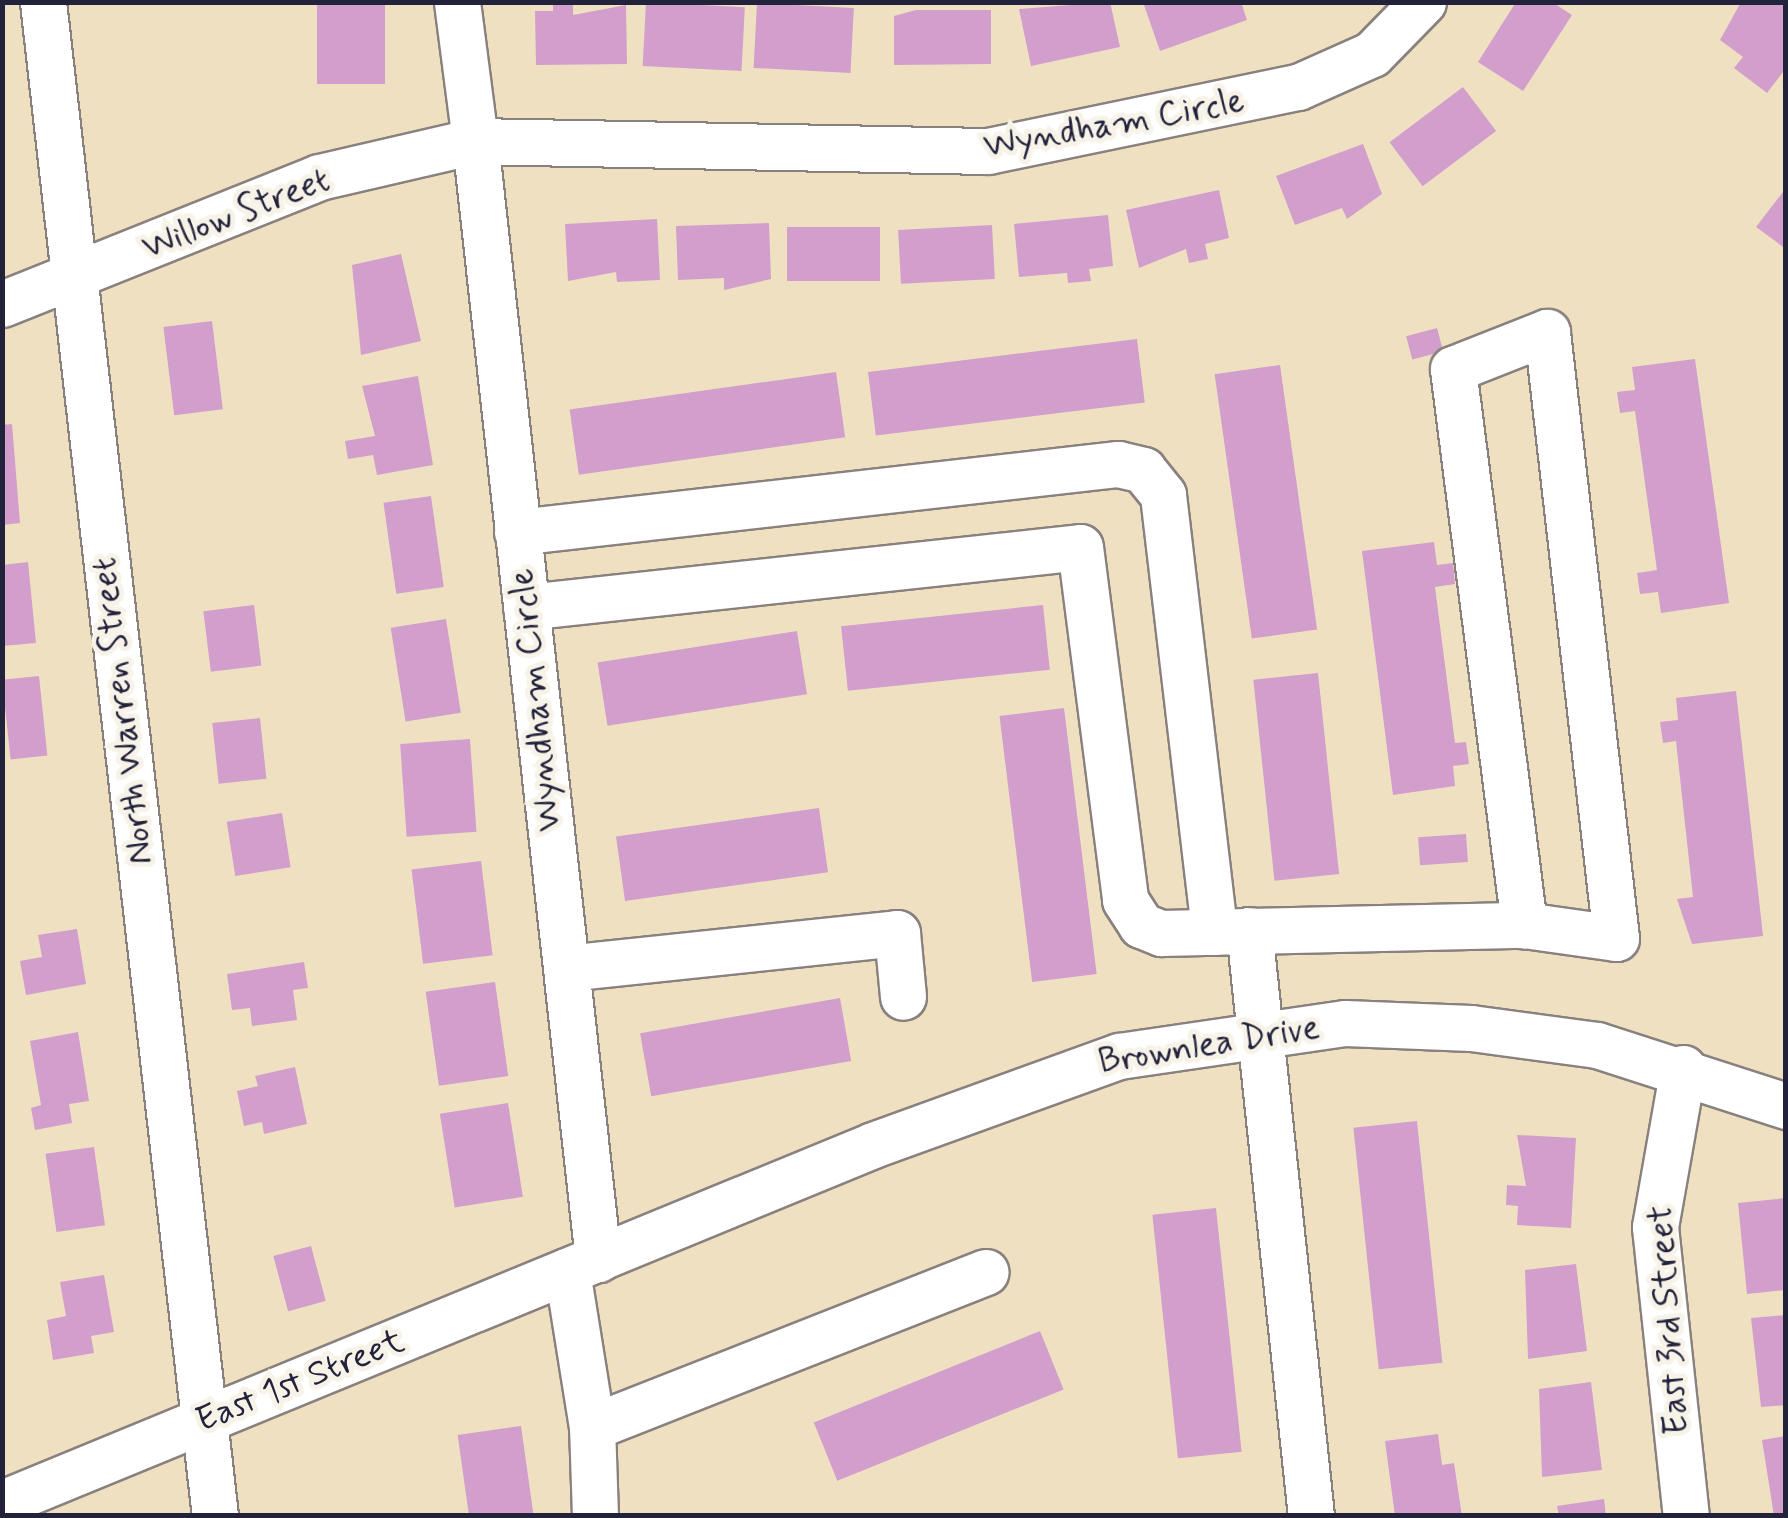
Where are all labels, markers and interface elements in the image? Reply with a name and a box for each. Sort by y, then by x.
street label: Wyndham Circle [981,80,1247,168]
street label: Willow Street [134,158,338,270]
street label: North Warren Street [83,552,163,870]
street label: Wyndham Circle [501,567,571,833]
street label: Brownlea Drive [1096,1007,1322,1083]
street label: East 3rd Street [1640,1205,1698,1435]
street label: East 1st Street [190,1320,410,1442]

